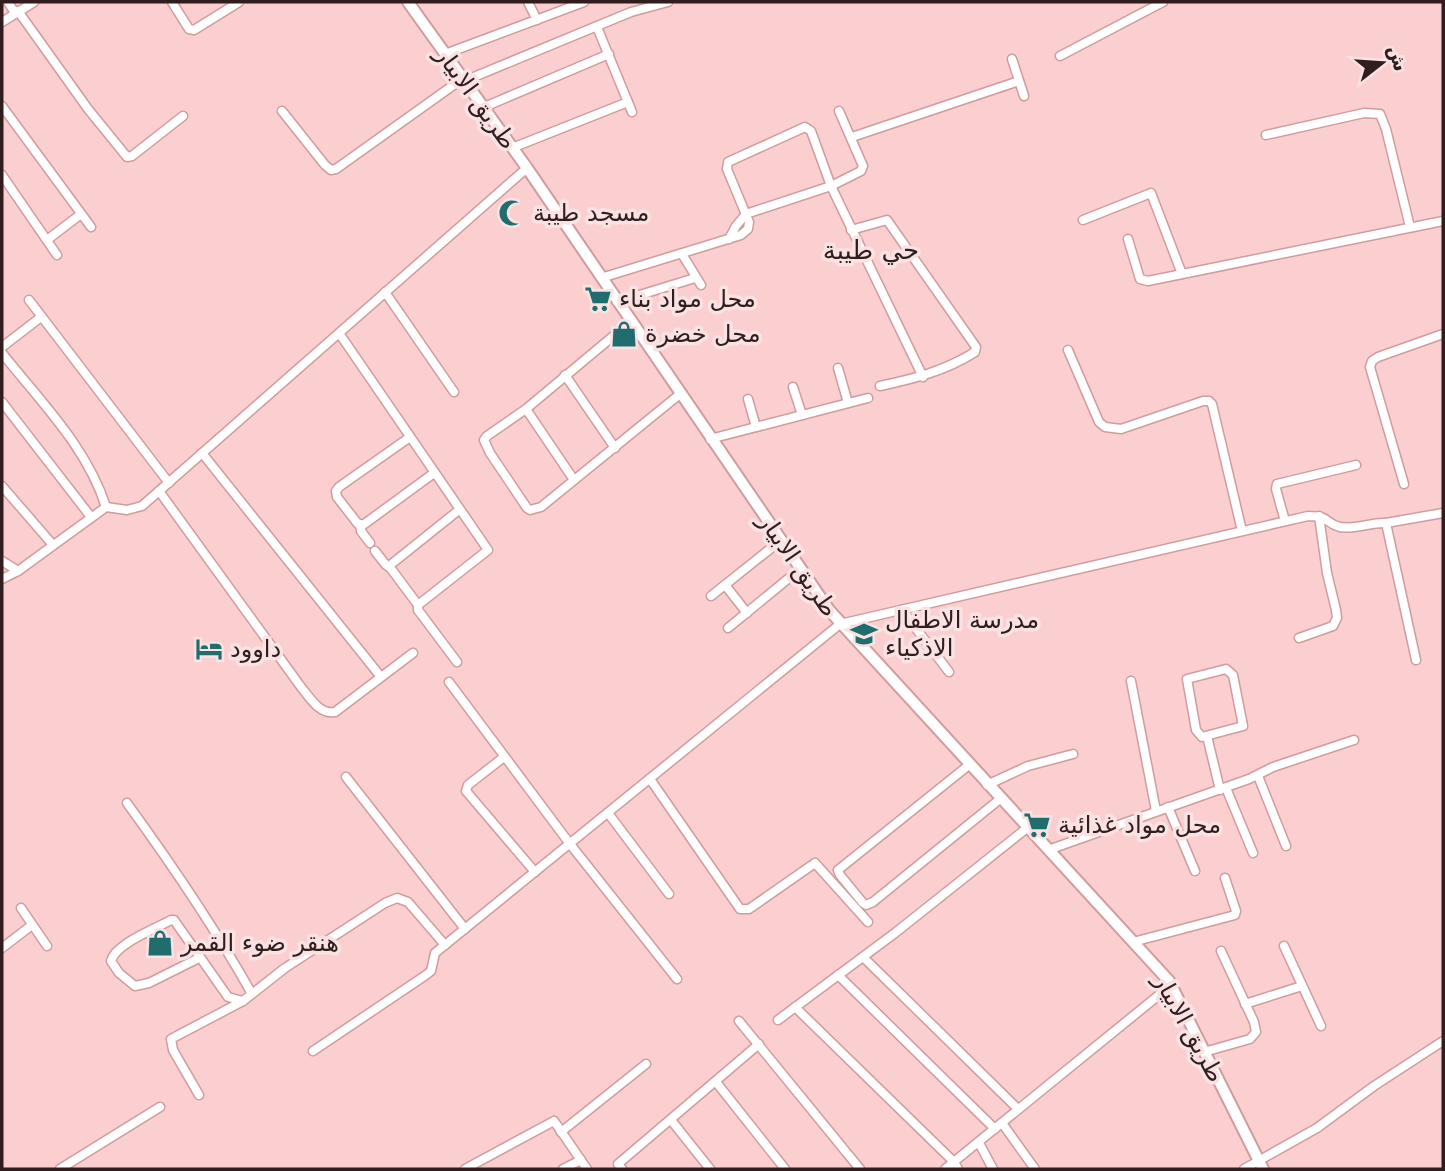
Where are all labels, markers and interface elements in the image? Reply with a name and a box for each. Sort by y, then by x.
north arrow [1347,28,1417,98]
street label: طريق الابيار [429,40,523,155]
text: ش [1383,42,1413,74]
mosque icon: مسجد طيبة [497,198,527,228]
place label: مسجد طيبة [533,199,649,227]
district label: حي طيبة [823,235,919,265]
supermarket icon: محل مواد بناء [583,284,613,314]
place label: محل مواد بناء [619,285,756,313]
shop icon: محل خضرة [609,319,639,349]
place label: محل خضرة [645,320,761,348]
street label: طريق الابيار [752,507,844,622]
place label: مدرسة الاطفال الاذكياء [885,606,1039,662]
school or university icon: مدرسة الاطفال الاذكياء [849,619,879,649]
hotel icon: داوود [194,634,224,664]
place label: داوود [230,635,281,663]
supermarket icon: محل مواد غذائية [1022,810,1052,840]
place label: محل مواد غذائية [1058,811,1221,839]
shop icon: هنقر ضوء القمر [145,928,175,958]
place label: هنقر ضوء القمر [180,929,339,957]
street label: طريق الابيار [1147,968,1230,1087]

